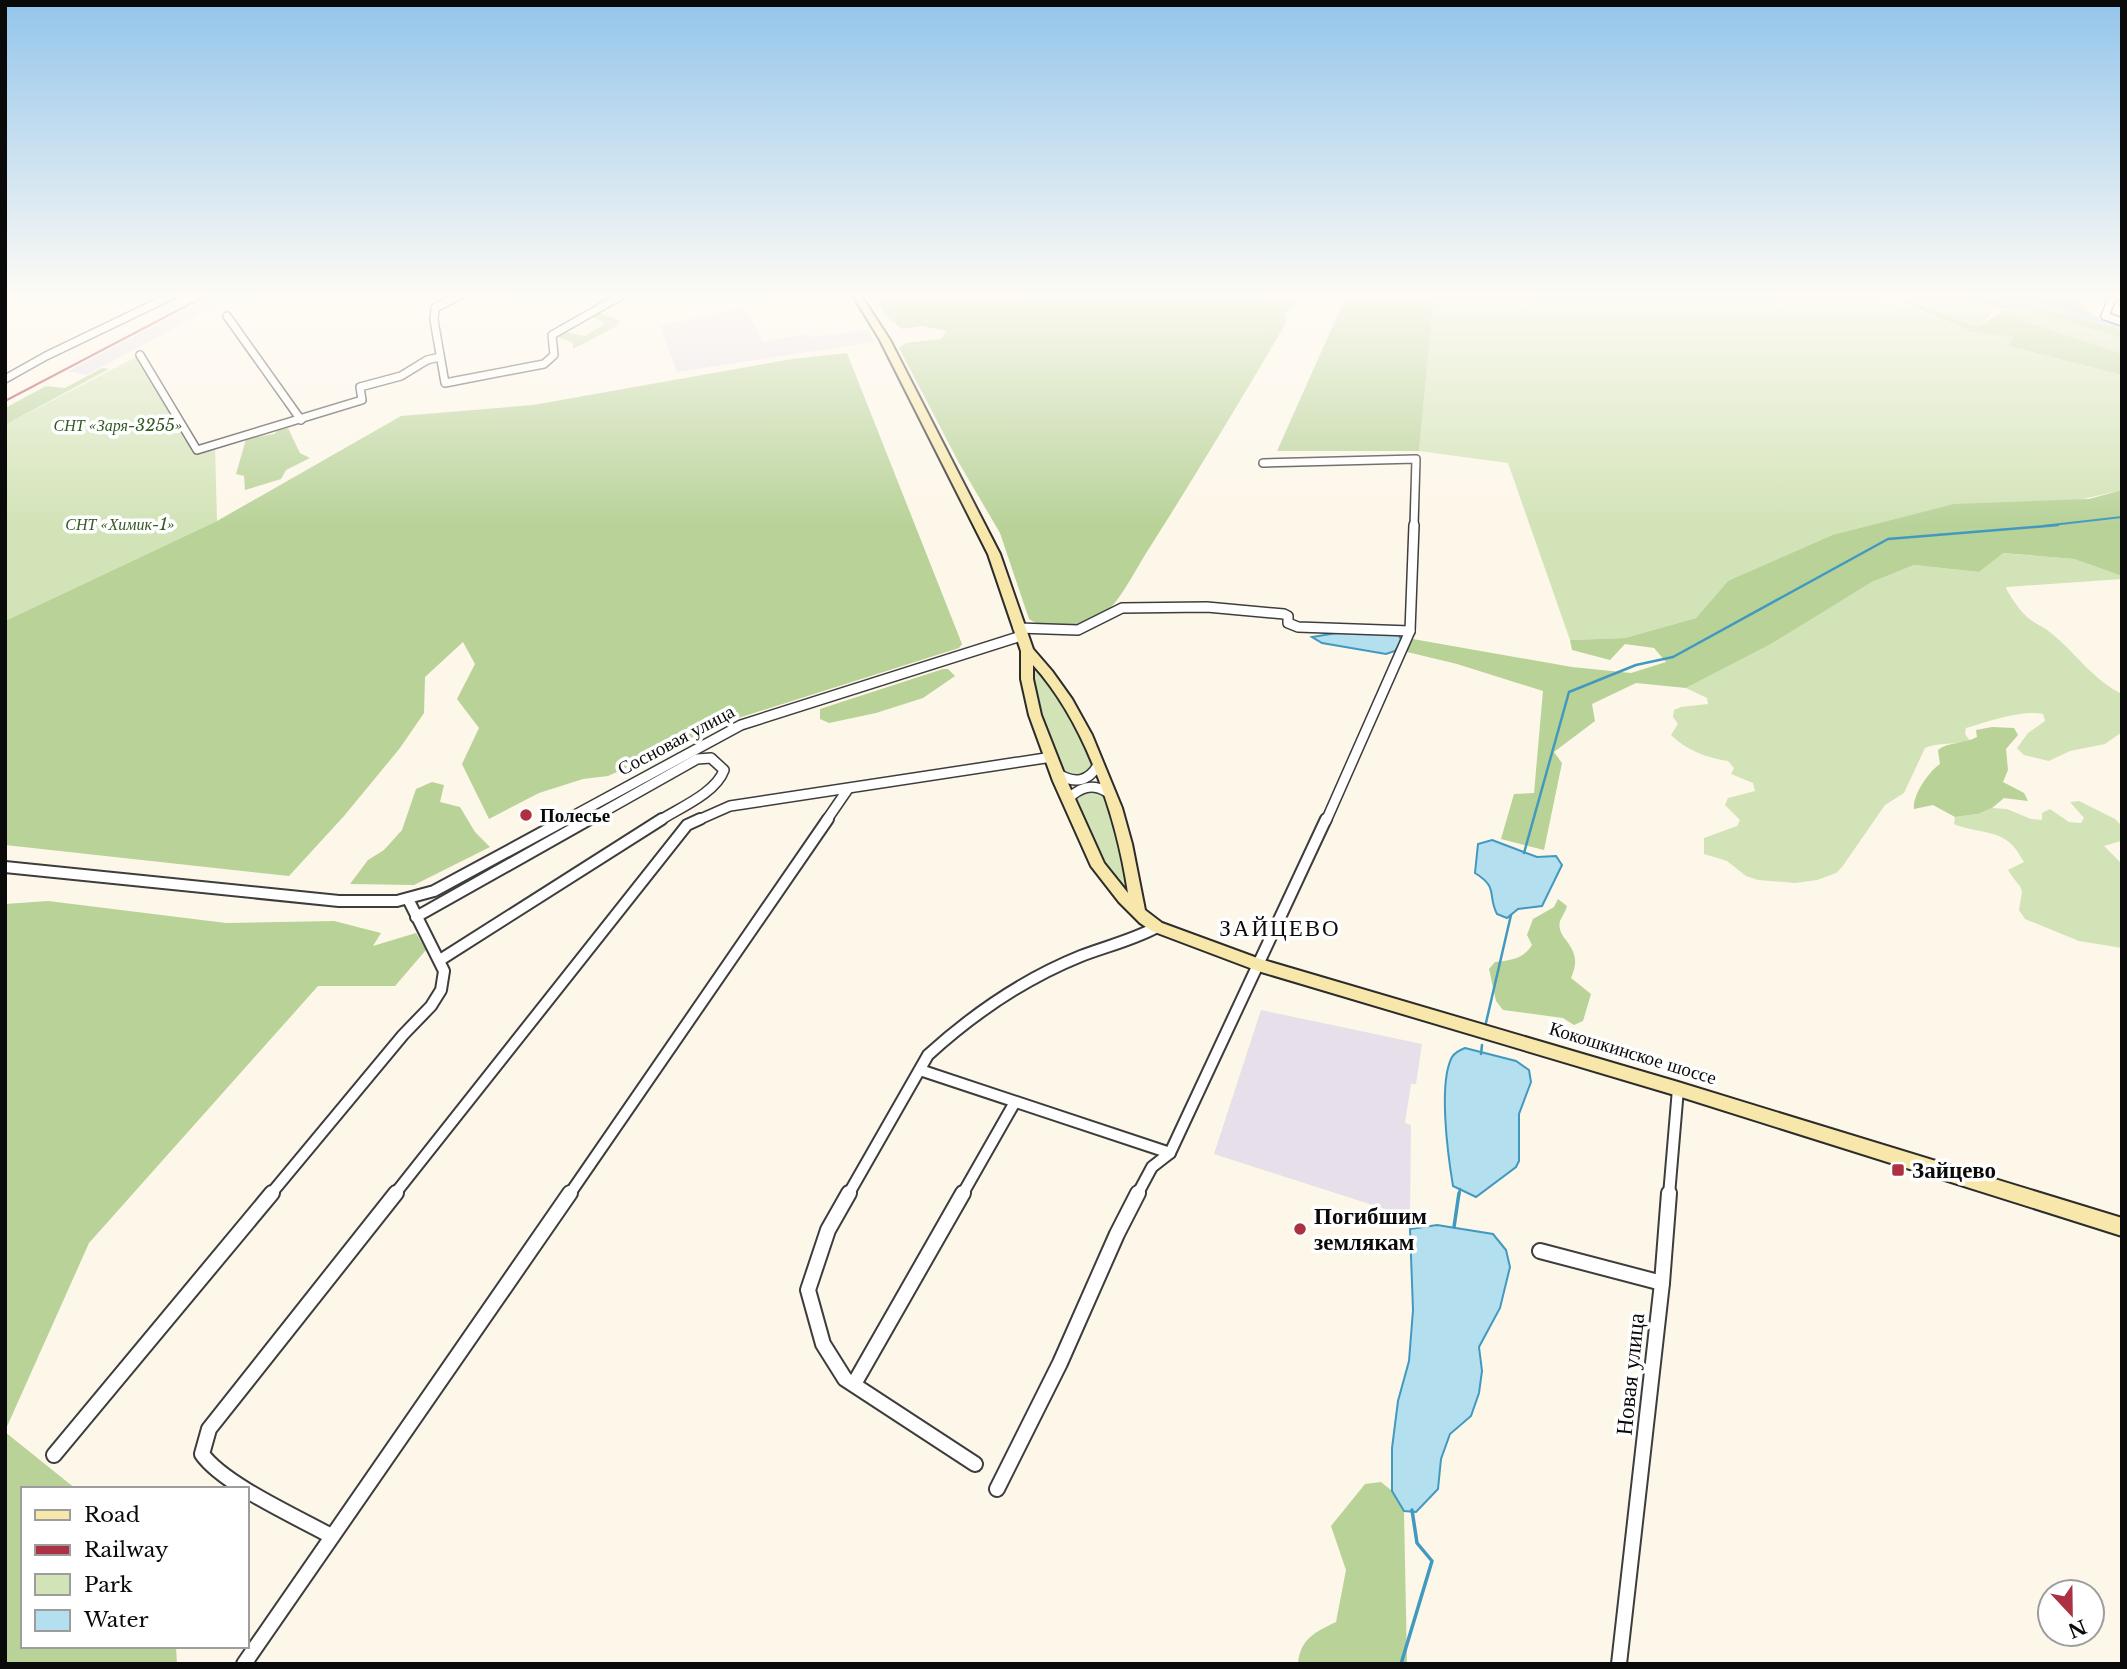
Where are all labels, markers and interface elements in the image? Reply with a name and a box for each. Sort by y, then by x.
park label: СНТ «Заря-3255» [54,415,182,435]
park label: СНТ «Химик-1» [65,514,175,534]
street label: Сосновая улица [614,699,739,780]
place label: Полесье [540,804,610,827]
marker: Полесье [518,807,534,823]
district label: ЗАЙЦЕВО [1219,914,1341,942]
street label: Кокошкинское шоссе [1547,1017,1719,1089]
place label: Зайцево [1912,1156,1996,1184]
marker: Зайцево [1890,1162,1906,1178]
place label: Погибшим землякам [1314,1202,1427,1256]
marker: Погибшим землякам [1292,1221,1308,1237]
street label: Новая улица [1610,1311,1650,1437]
legend [21,1487,248,1648]
text: Road [84,1502,140,1528]
text: Railway [84,1537,169,1563]
text: Park [84,1572,133,1598]
north arrow [2036,1578,2106,1648]
text: Water [83,1607,148,1633]
text: N [2064,1614,2090,1642]

